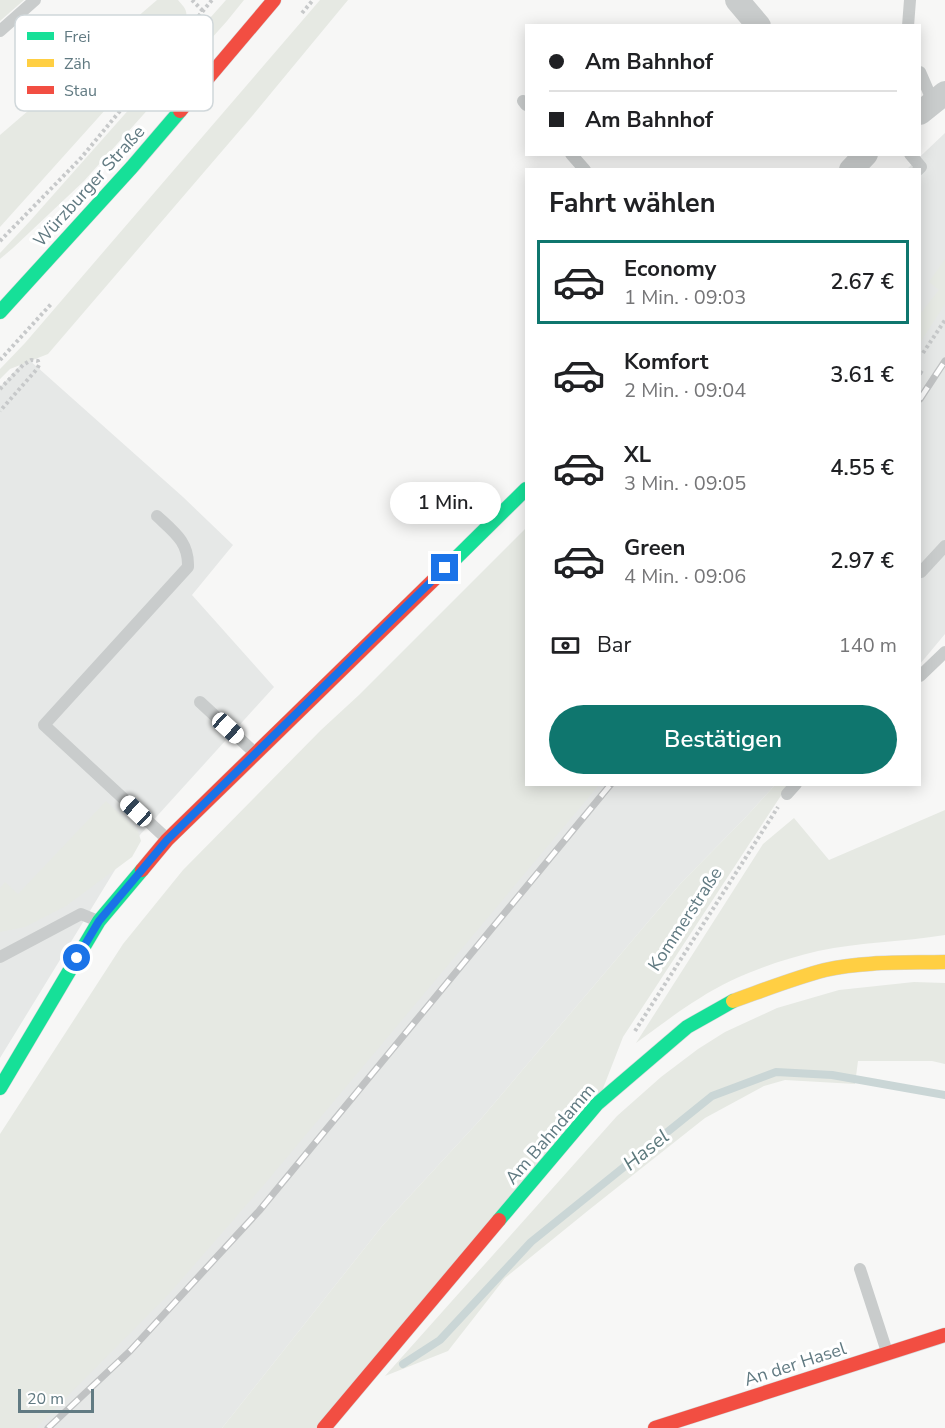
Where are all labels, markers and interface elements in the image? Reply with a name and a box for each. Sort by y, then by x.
legend [15,15,213,111]
text: Frei [64,26,90,48]
text: Am Bahnhof [585,47,713,77]
text: Zäh [64,53,91,75]
text: Stau [64,80,97,102]
text: Am Bahnhof [585,105,713,135]
street label: Würzburger Straße [28,120,150,252]
text: Fahrt wählen [549,185,715,222]
text: Economy [624,254,716,284]
icon: car [552,255,606,309]
text: 2.67 € [830,267,894,297]
text: 1 Min. · 09:03 [624,284,746,311]
text: Komfort [624,347,708,377]
icon: car [552,348,606,402]
text: 3.61 € [830,360,894,390]
text: 2 Min. · 09:04 [624,377,746,404]
text: XL [624,440,651,470]
icon: car [552,441,606,495]
text: 4.55 € [830,453,894,483]
text: 3 Min. · 09:05 [624,470,746,497]
callout: 1 Min. [390,481,500,523]
text: 1 Min. [418,489,473,516]
text: Green [624,533,685,563]
icon: car [552,534,606,588]
text: 2.97 € [830,546,894,576]
route end [431,554,458,581]
text: 4 Min. · 09:06 [624,563,746,590]
icon: cash [549,629,582,662]
text: Bar [597,630,631,660]
text: 140 m [839,632,897,659]
button: Bestätigen [549,705,897,774]
car [209,709,247,747]
car [117,792,155,830]
street label: Kommerstraße [642,862,728,976]
route start [63,944,90,971]
street label: Am Bahndamm [500,1079,600,1189]
water label: Hasel [617,1123,675,1177]
street label: An der Hasel [741,1336,850,1392]
scale bar [18,1386,94,1414]
text: 20 m [27,1388,64,1410]

